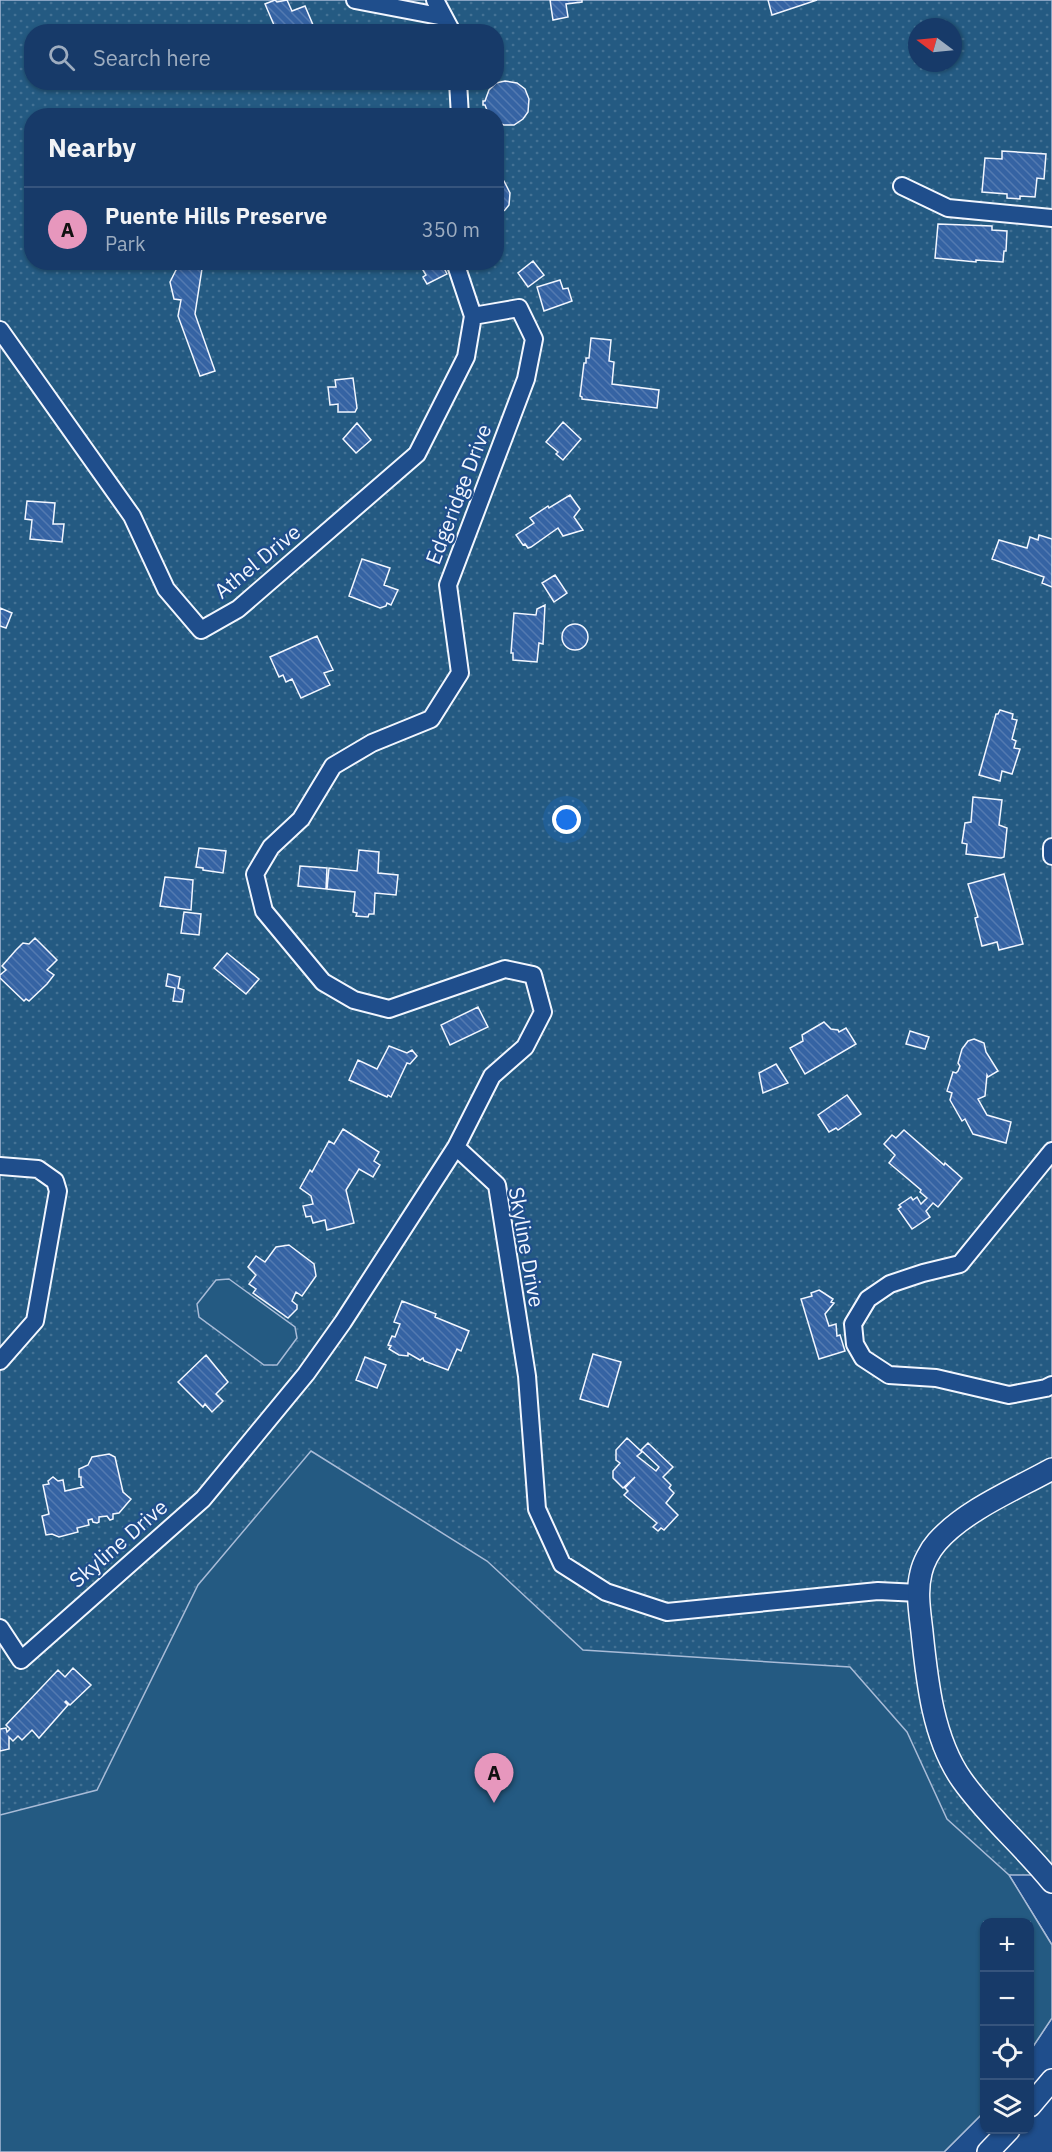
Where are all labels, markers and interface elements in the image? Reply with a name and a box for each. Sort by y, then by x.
north arrow [908,18,962,72]
search box [24,24,504,90]
icon: search [45,41,78,74]
text: Search here [93,43,211,72]
text: Nearby [48,130,136,164]
text: Puente Hills Preserve [105,201,327,230]
text: A [61,216,74,243]
text: 350 m [422,216,480,243]
text: Park [105,230,145,257]
street label: Edgeridge Drive [418,420,498,568]
street label: Athel Drive [208,518,306,604]
your location [552,805,581,834]
street label: Skyline Drive [503,1185,551,1309]
street label: Skyline Drive [63,1492,173,1594]
pin: A [474,1754,514,1803]
map controls [980,1918,1034,2134]
button: + [980,1918,1034,1972]
button: − [980,1972,1034,2026]
button: locate [980,2026,1034,2080]
button: layers [980,2080,1034,2134]

